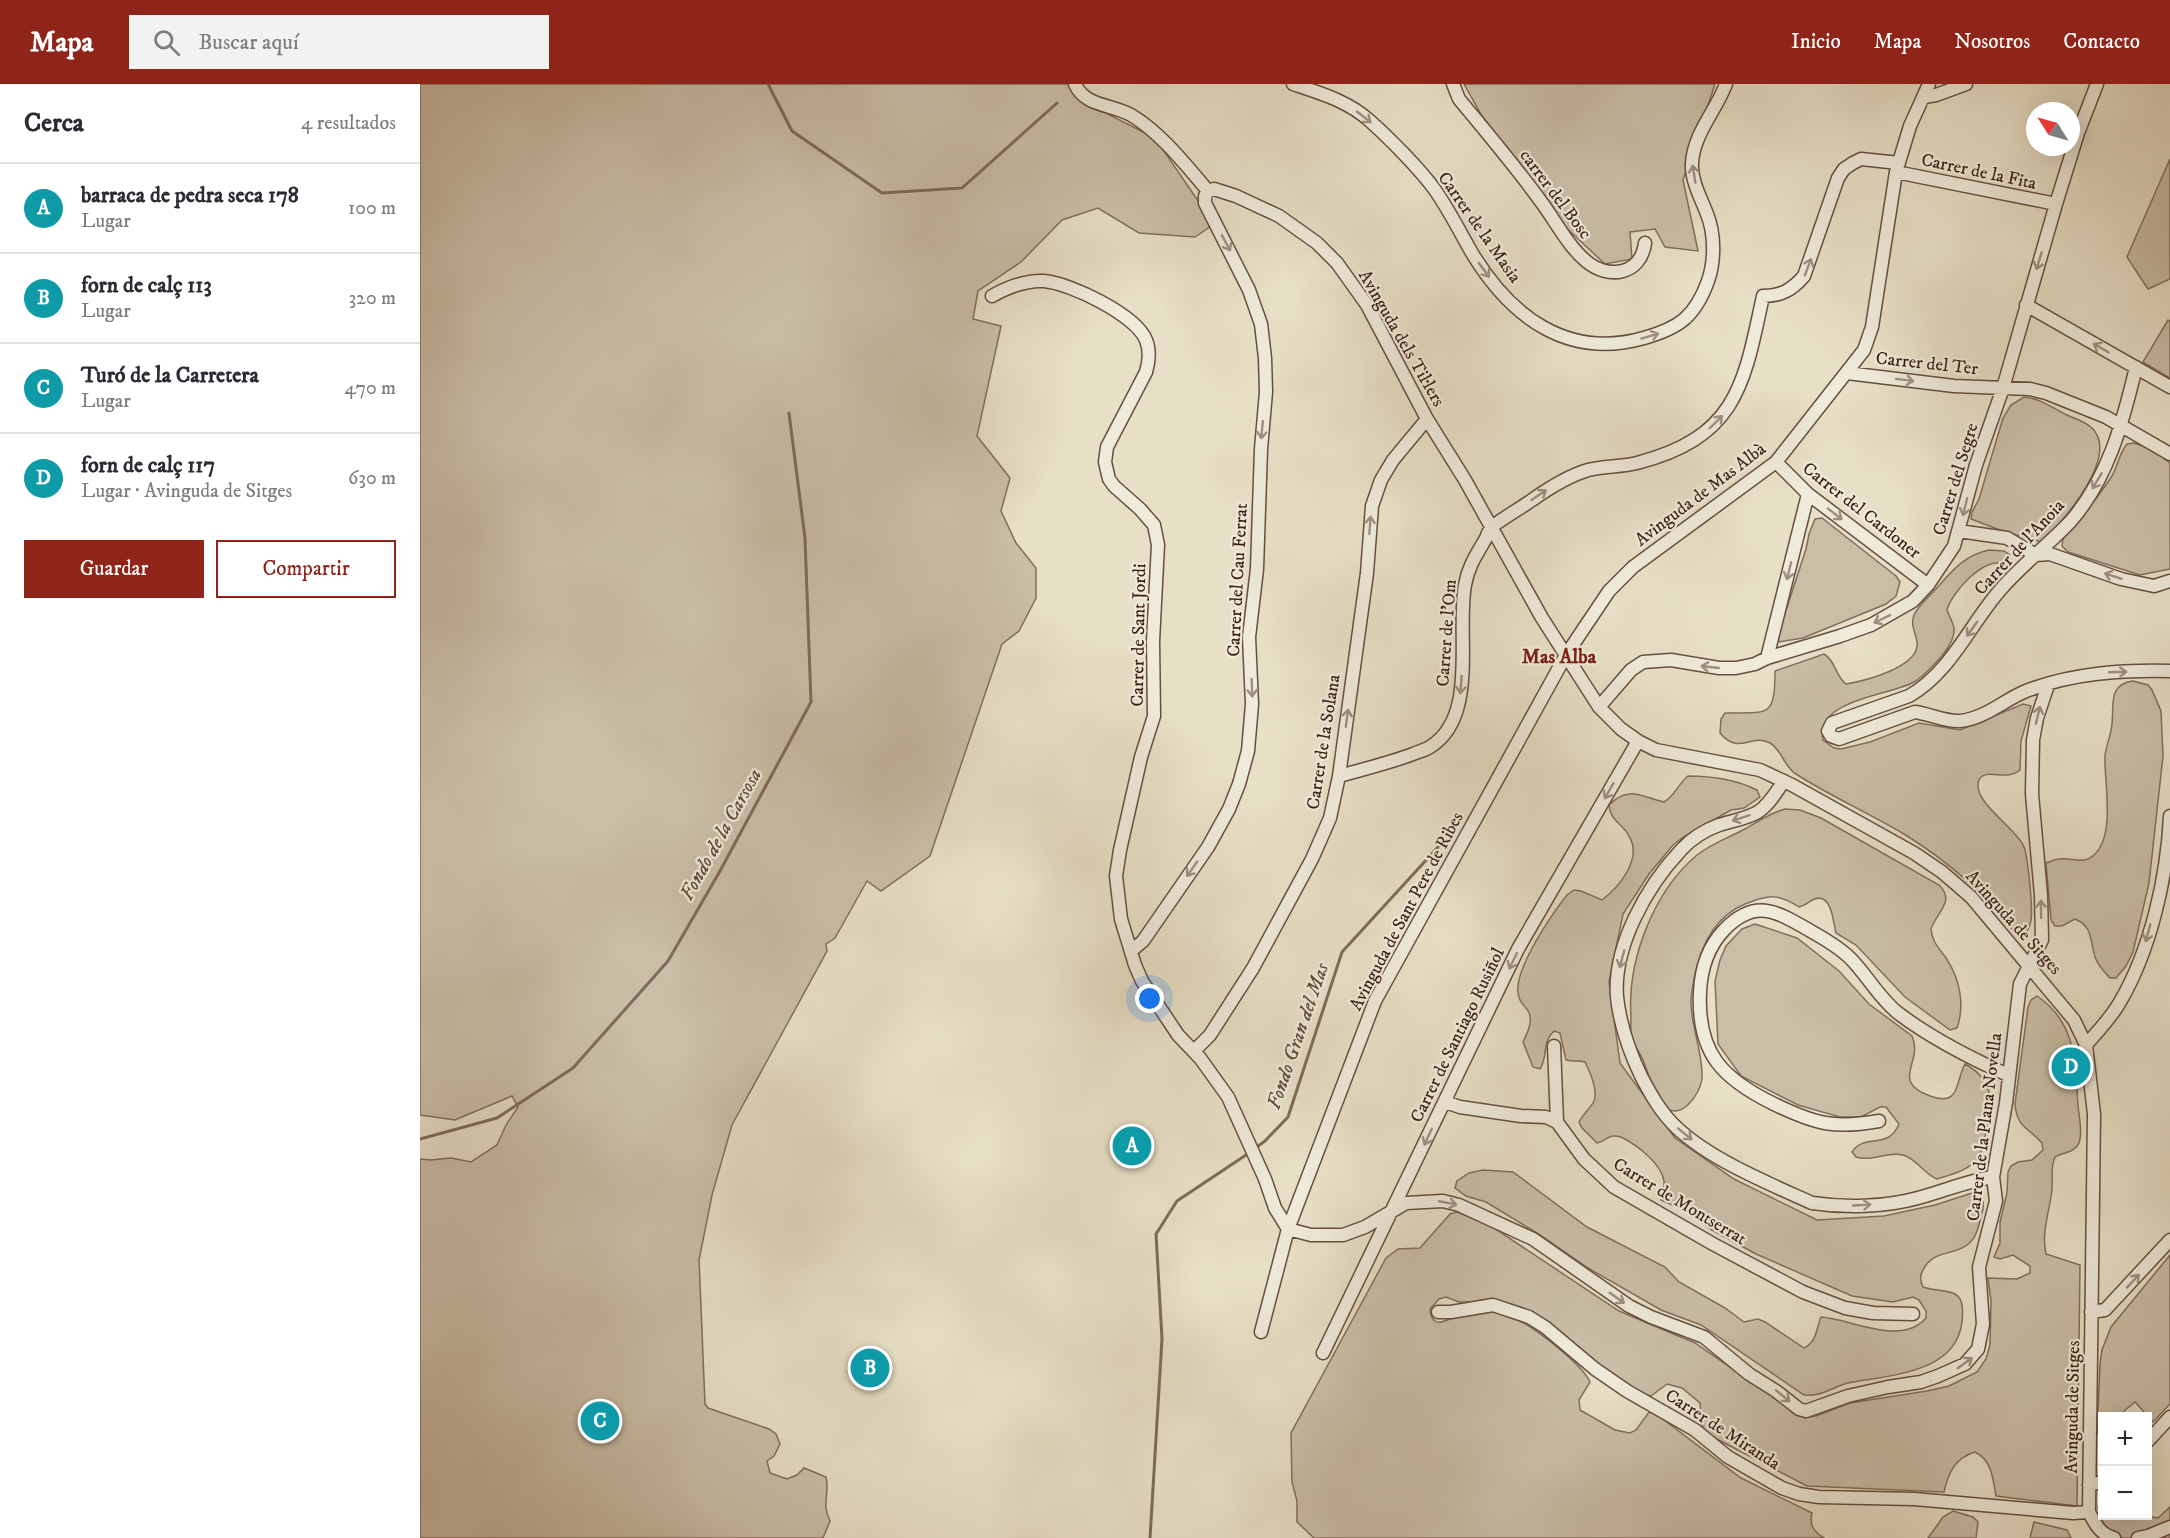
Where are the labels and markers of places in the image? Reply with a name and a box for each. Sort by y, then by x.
pin: D [2052,1044,2090,1090]
pin: A [1112,1124,1152,1168]
pin: B [850,1346,890,1390]
pin: C [580,1398,620,1444]

